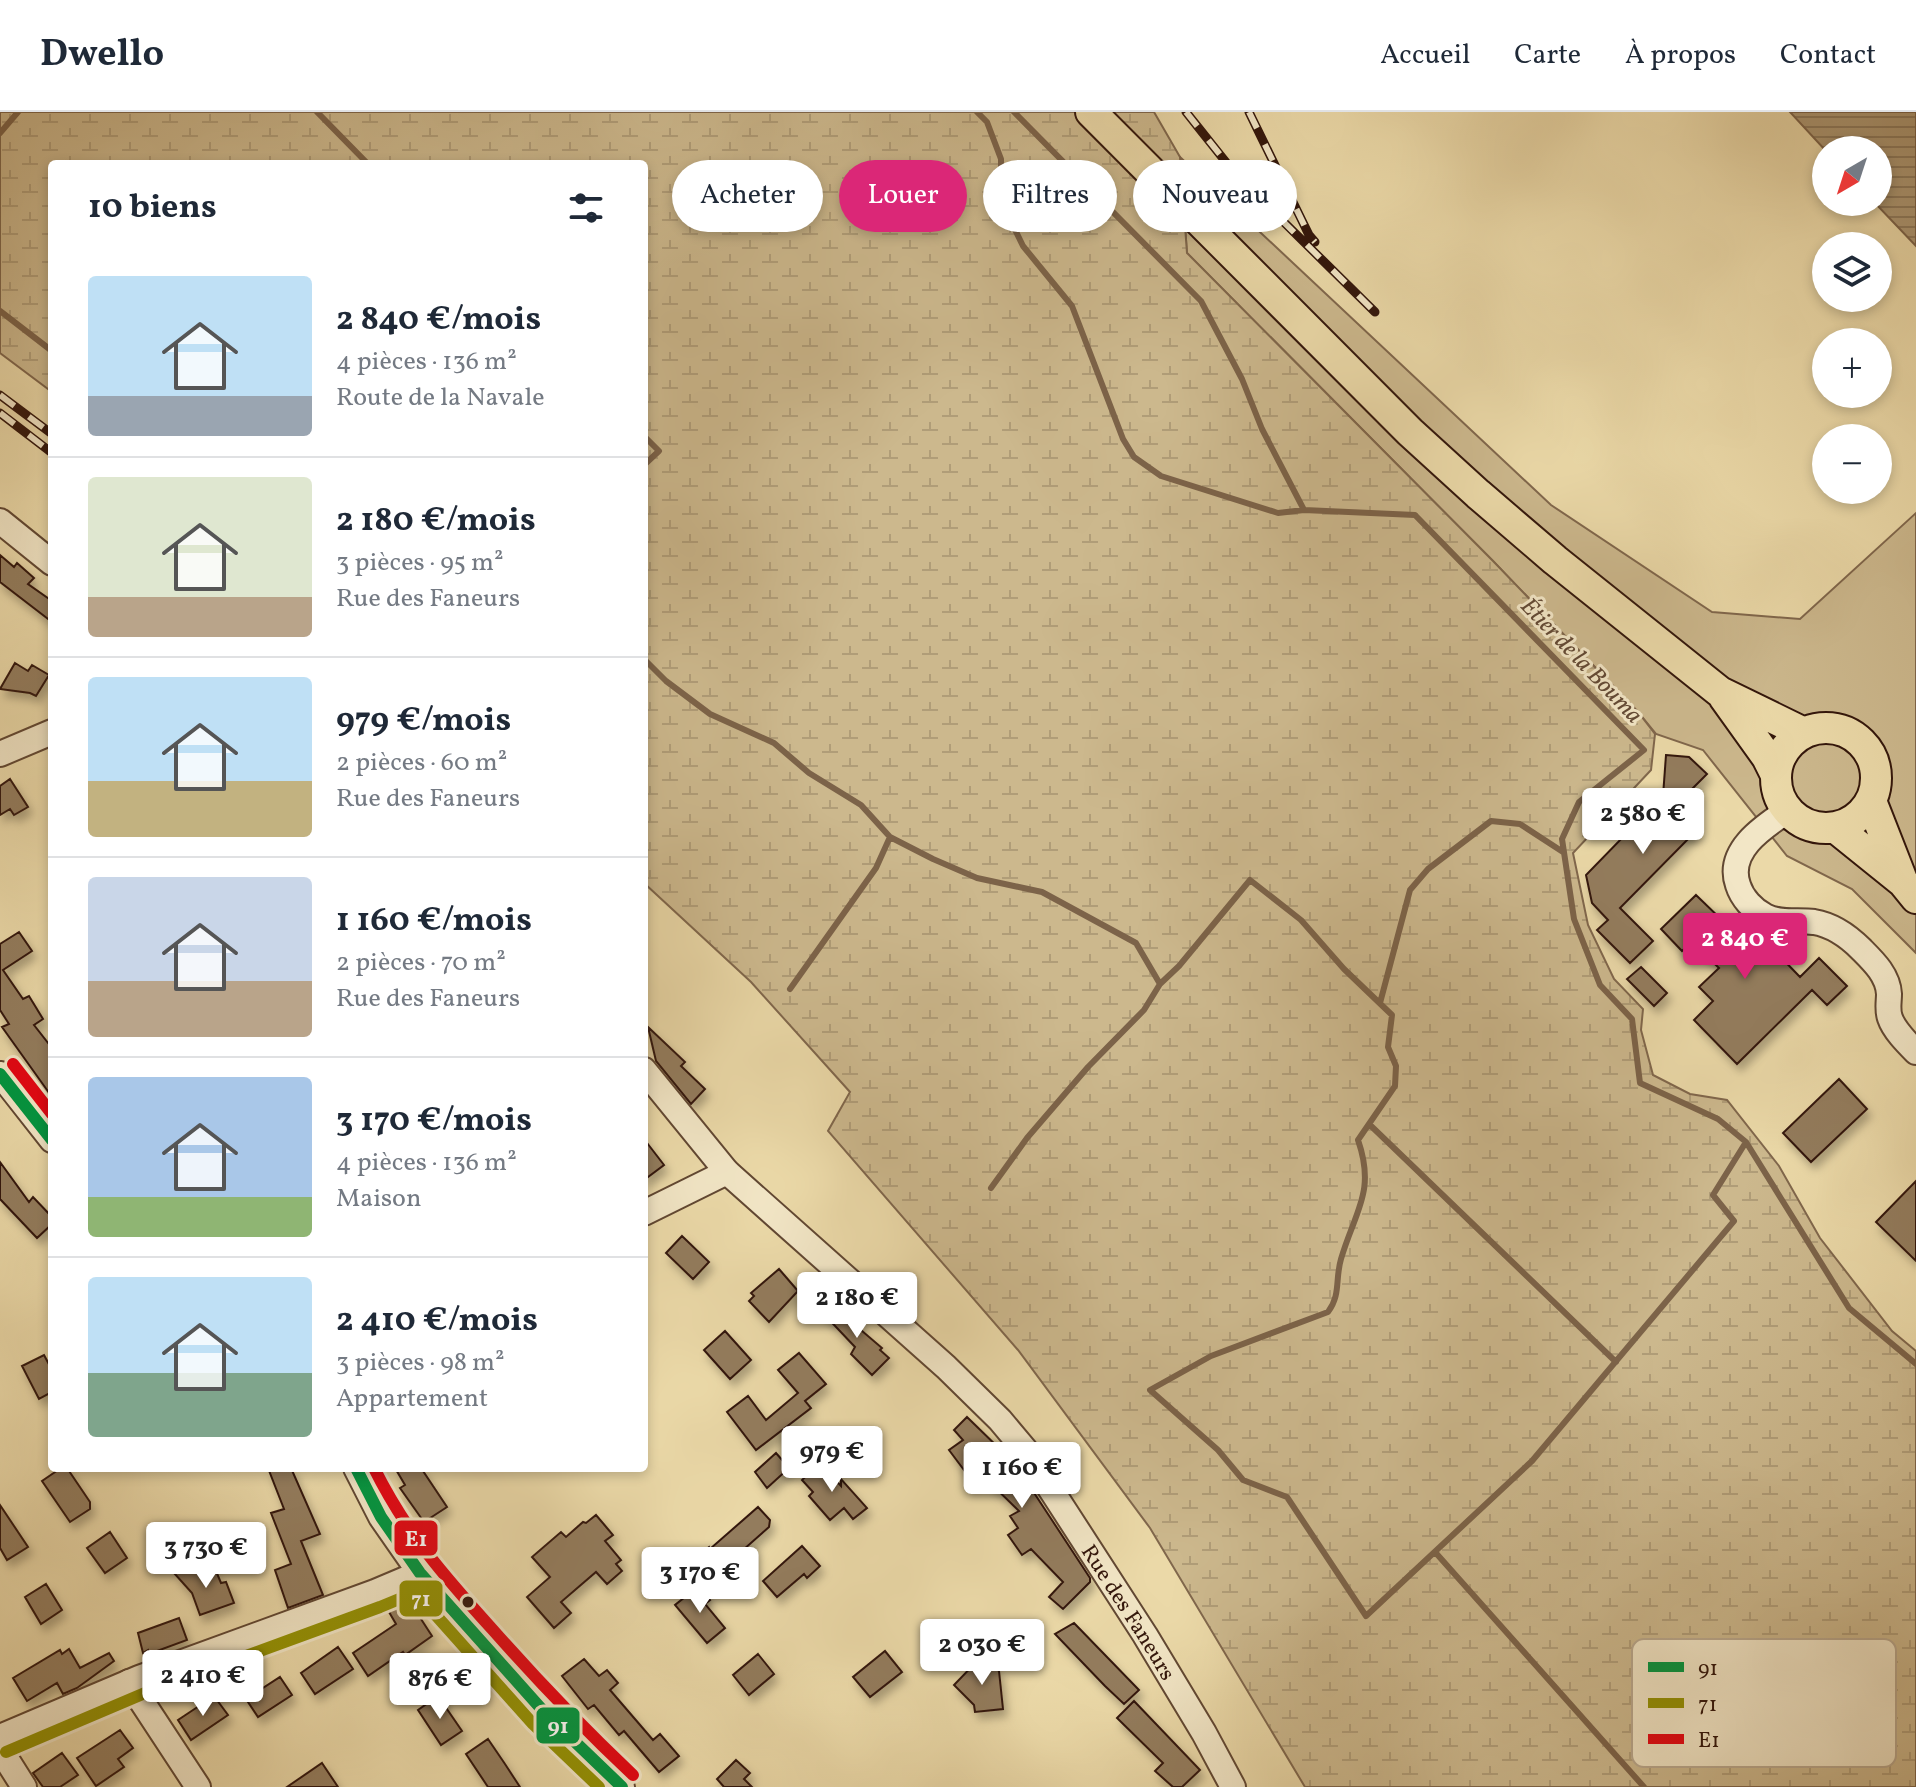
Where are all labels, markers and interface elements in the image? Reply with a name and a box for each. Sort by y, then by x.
text: Dwello [40,29,164,82]
text: Accueil [1380,36,1470,75]
text: Carte [1514,36,1581,75]
text: À propos [1625,36,1736,75]
text: Contact [1780,36,1876,75]
north arrow [1812,136,1892,216]
map controls [1812,136,1892,504]
chip: Acheter [672,160,823,232]
chip: Louer [839,160,967,232]
chip: Filtres [983,160,1117,232]
chip: Nouveau [1133,160,1297,232]
text: 10 biens [88,185,217,232]
icon: filters [564,186,608,230]
button: layers [1812,232,1892,312]
text: 2 840 €/mois [336,297,541,344]
icon: home [152,308,248,404]
button: + [1812,328,1892,408]
text: 4 pièces · 136 m² [336,344,517,380]
text: Route de la Navale [336,380,545,416]
button: − [1812,424,1892,504]
text: 2 180 €/mois [336,498,536,545]
icon: home [152,509,248,605]
text: 3 pièces · 95 m² [336,545,504,581]
text: Rue des Faneurs [336,581,520,617]
water label: Étier de la Bouma [1512,591,1650,732]
text: 979 €/mois [336,698,511,745]
icon: home [152,709,248,805]
text: 2 pièces · 60 m² [336,745,507,781]
text: Rue des Faneurs [336,781,520,817]
pin: 2 580 € [1569,788,1717,856]
text: 2 580 € [1600,796,1686,832]
text: 1 160 €/mois [336,898,532,945]
icon: home [152,909,248,1005]
pin: 2 840 € [1671,913,1819,981]
text: 2 840 € [1701,921,1789,957]
text: 2 pièces · 70 m² [336,945,506,981]
text: Rue des Faneurs [336,981,520,1017]
text: 3 170 €/mois [336,1098,532,1145]
icon: home [152,1109,248,1205]
text: 4 pièces · 136 m² [336,1145,517,1181]
text: Maison [336,1181,421,1217]
pin: 2 180 € [783,1272,931,1340]
text: 2 180 € [815,1280,899,1316]
text: 2 410 €/mois [336,1298,538,1345]
icon: home [152,1309,248,1405]
text: 3 pièces · 98 m² [336,1345,505,1381]
text: Appartement [336,1381,488,1417]
pin: 979 € [776,1426,888,1494]
text: 979 € [800,1434,864,1470]
pin: 1 160 € [948,1442,1096,1510]
text: 1 160 € [982,1450,1062,1486]
line badge: E1 [393,1519,439,1557]
pin: 3 730 € [132,1522,280,1590]
text: E1 [405,1525,427,1556]
text: 3 730 € [164,1530,248,1566]
street label: Rue des Faneurs [1072,1539,1182,1687]
pin: 3 170 € [626,1547,774,1615]
text: 3 170 € [660,1555,740,1591]
line badge: 71 [398,1579,444,1618]
text: 71 [411,1585,431,1616]
unlabelled marker [460,1594,476,1610]
pin: 2 030 € [908,1619,1056,1687]
text: 2 030 € [938,1627,1026,1663]
legend [1632,1639,1896,1767]
pin: 2 410 € [129,1650,277,1718]
pin: 876 € [384,1653,496,1721]
text: 91 [1698,1654,1718,1685]
text: 2 410 € [160,1658,246,1694]
text: 876 € [408,1661,472,1697]
text: 71 [1698,1690,1717,1721]
line badge: 91 [535,1706,581,1745]
text: 91 [548,1712,569,1743]
text: E1 [1698,1726,1720,1757]

